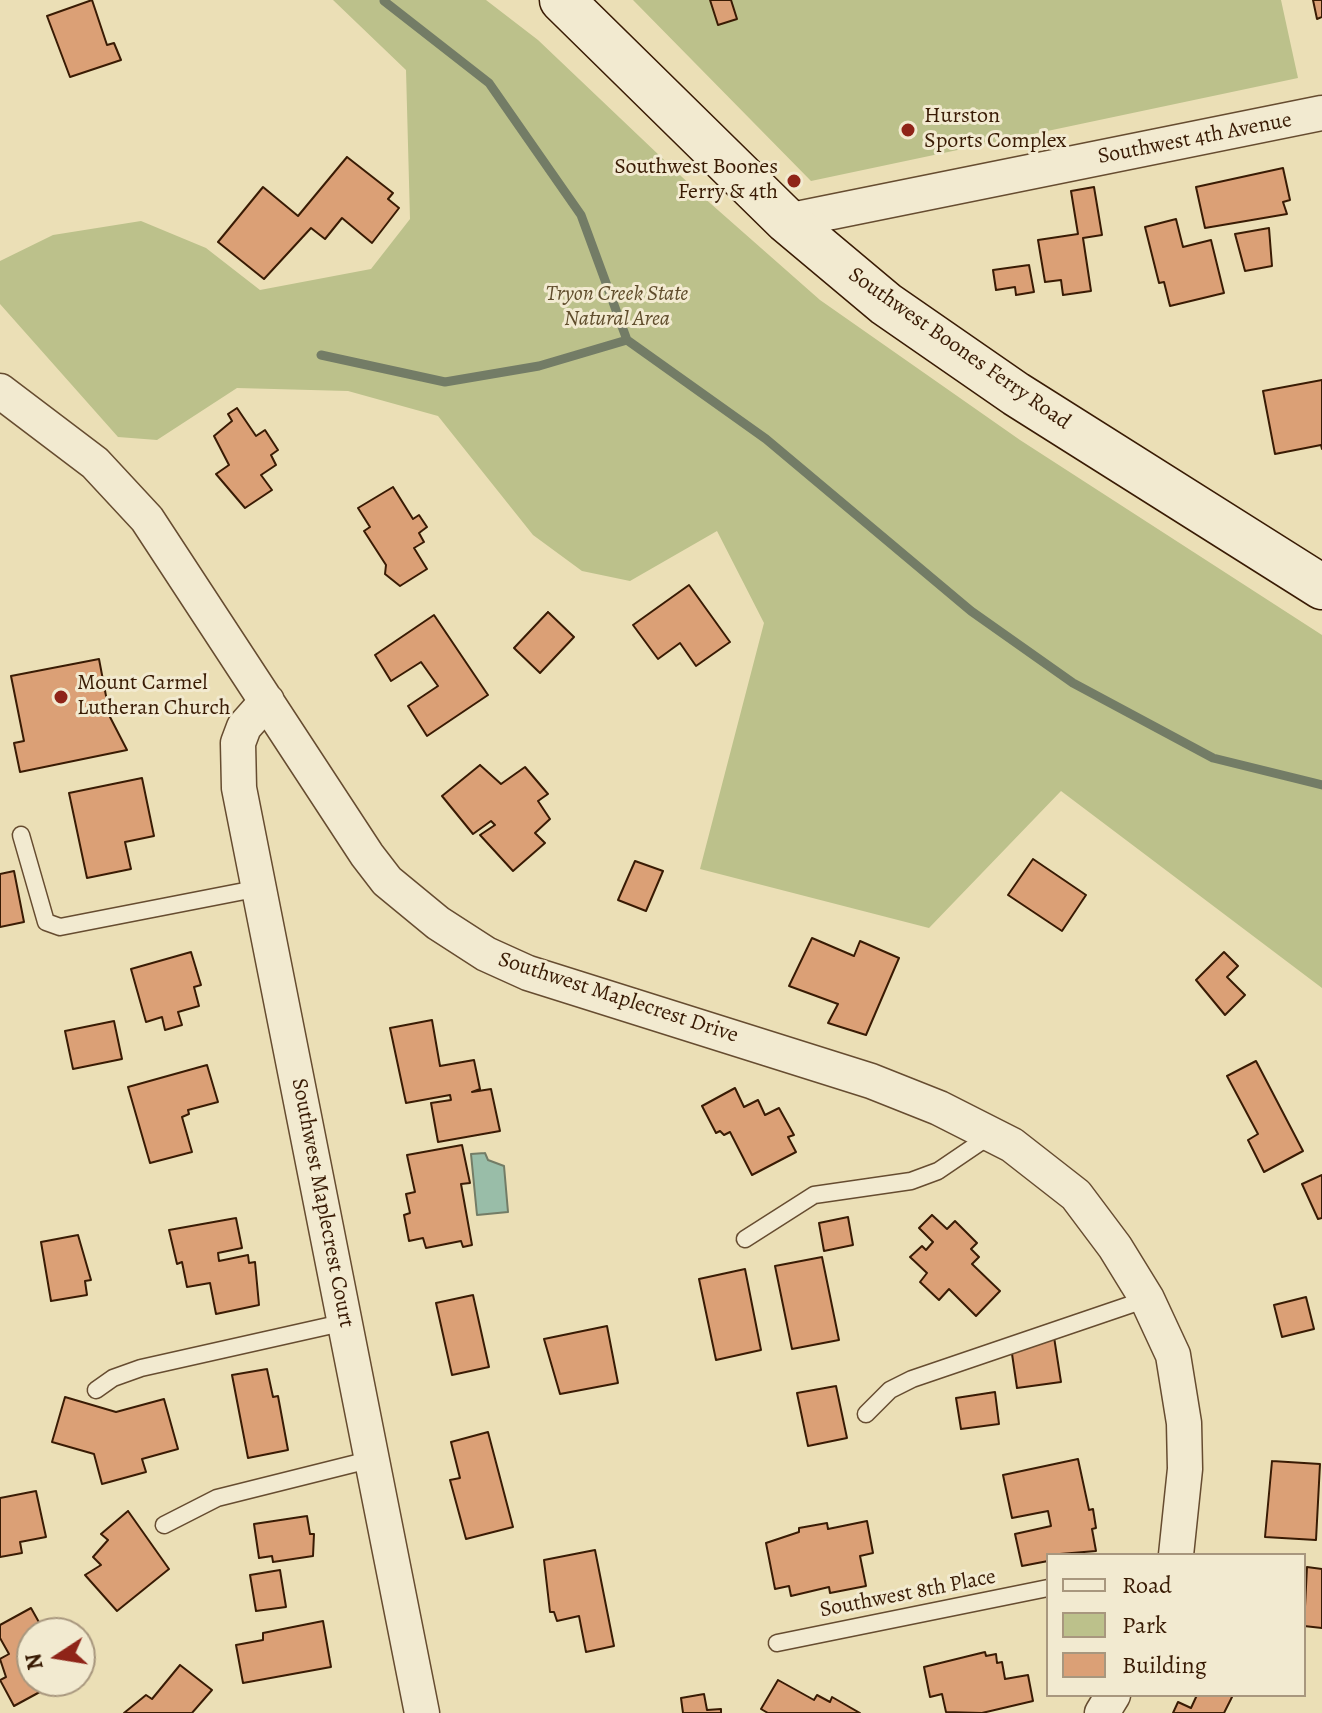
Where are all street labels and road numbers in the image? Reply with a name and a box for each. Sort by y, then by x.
street label: Southwest 4th Avenue [1096,107,1294,171]
street label: Southwest Boones Ferry Road [843,262,1075,436]
street label: Southwest Maplecrest Drive [495,947,741,1049]
street label: Southwest Maplecrest Court [285,1076,359,1330]
street label: Southwest 8th Place [818,1564,998,1624]

